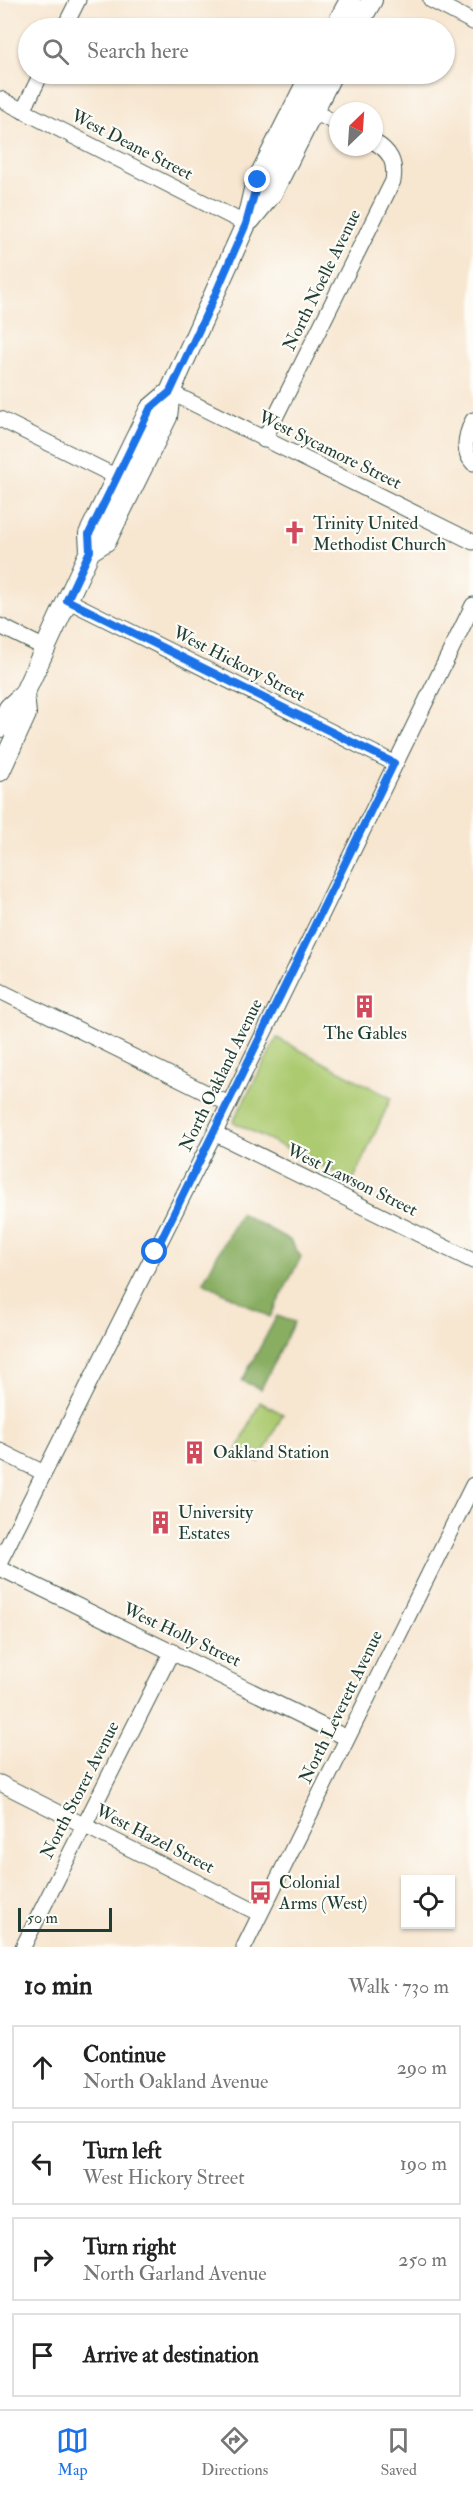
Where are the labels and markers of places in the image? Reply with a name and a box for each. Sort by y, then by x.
place label: Trinity United Methodist Church [313,512,447,556]
church icon: Trinity United Methodist Church [282,520,308,546]
building icon: The Gables [352,994,378,1020]
place label: The Gables [323,1022,407,1045]
building icon: Oakland Station [182,1439,208,1465]
place label: Oakland Station [213,1441,329,1464]
place label: University Estates [178,1501,254,1545]
building icon: University Estates [147,1509,173,1535]
place label: Colonial Arms (West) [278,1871,367,1915]
bus stop icon: Colonial Arms (West) [248,1879,274,1905]

